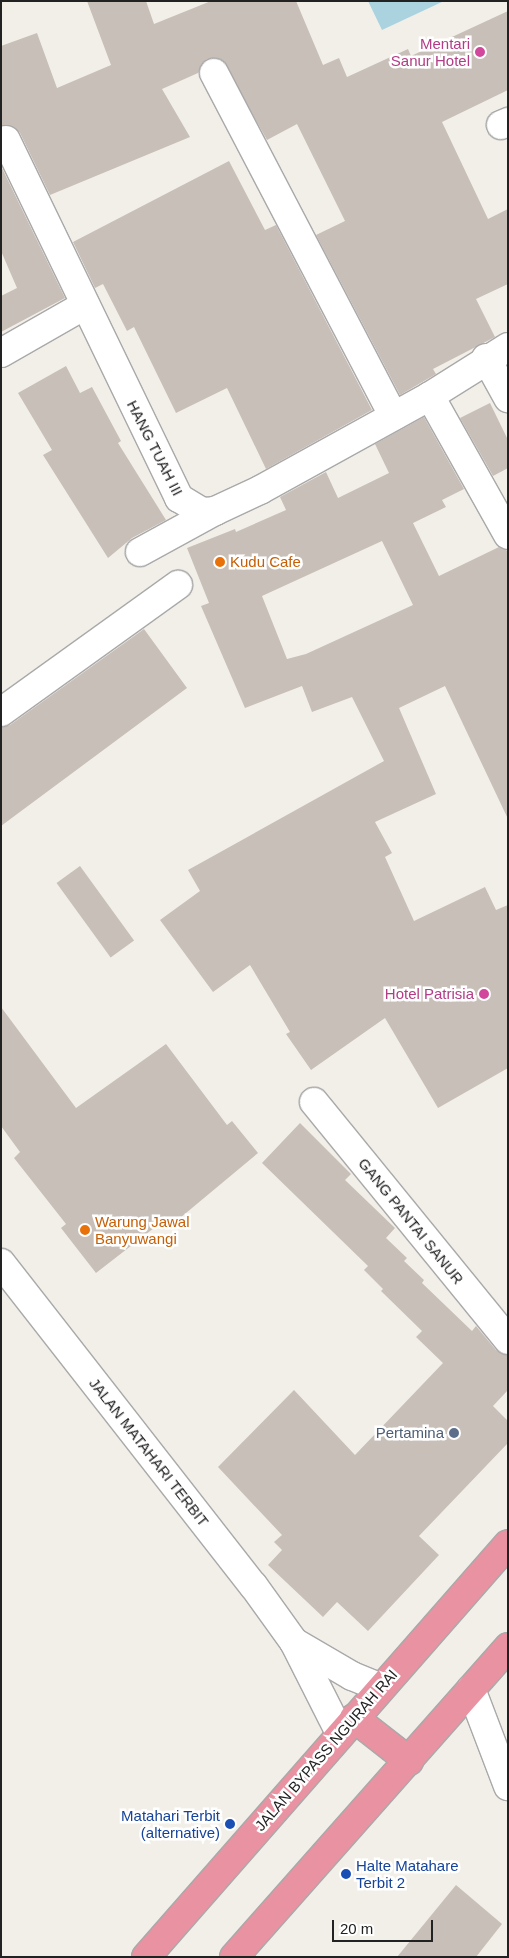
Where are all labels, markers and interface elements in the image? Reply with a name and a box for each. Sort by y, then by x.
place label: Mentari Sanur Hotel [391,34,470,69]
marker: Mentari Sanur Hotel [474,46,486,58]
street label: HANG TUAH III [123,397,187,499]
place label: Kudu Cafe [230,553,301,571]
marker: Kudu Cafe [214,556,226,568]
place label: Hotel Patrisia [385,985,474,1003]
marker: Hotel Patrisia [478,988,490,1000]
street label: GANG PANTAI SANUR [355,1154,467,1288]
place label: Warung Jawal Banyuwangi [95,1212,189,1247]
marker: Warung Jawal Banyuwangi [79,1224,91,1236]
street label: JALAN MATAHARI TERBIT [85,1374,213,1530]
place label: Pertamina [376,1424,444,1442]
marker: Pertamina [448,1427,460,1439]
street label: JALAN BYPASS NGURAH RAI [251,1666,401,1834]
place label: Matahari Terbit (alternative) [121,1806,220,1841]
marker: Matahari Terbit (alternative) [224,1818,236,1830]
place label: Halte Matahare Terbit 2 [356,1856,459,1891]
marker: Halte Matahare Terbit 2 [340,1868,352,1880]
scale bar [334,1910,435,1942]
text: 20 m [340,1920,373,1937]

